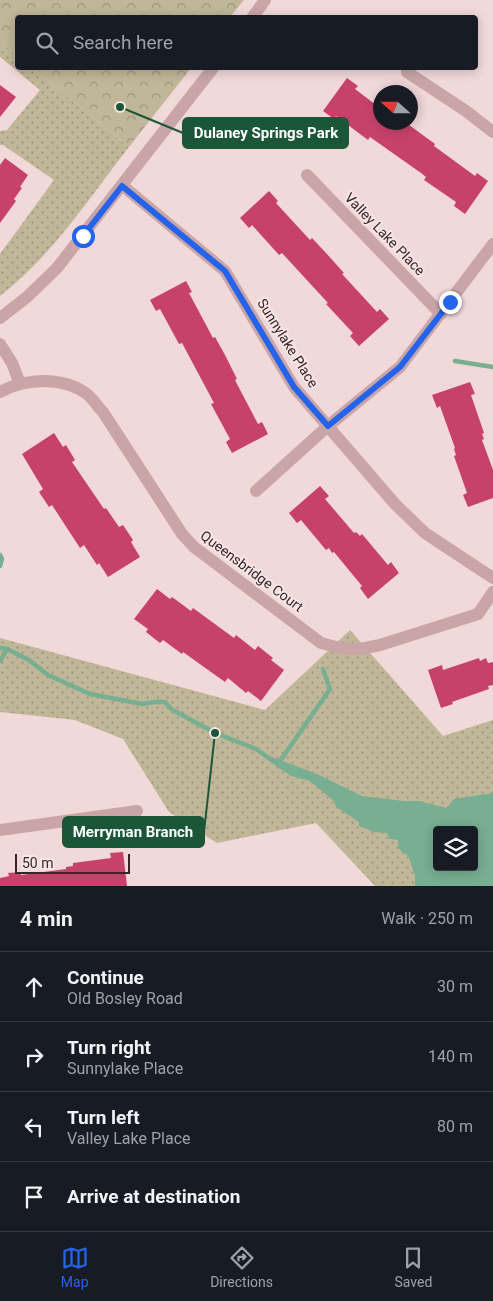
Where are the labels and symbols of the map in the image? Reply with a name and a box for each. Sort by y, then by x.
north arrow [373,85,418,130]
callout: Dulaney Springs Park [183,118,348,148]
text: Dulaney Springs Park [194,124,339,142]
street label: Valley Lake Place [342,190,428,278]
route start [72,225,95,248]
route end [439,291,462,314]
street label: Sunnylake Place [254,296,322,390]
street label: Queensbridge Court [198,527,307,615]
callout: Merryman Branch [63,817,204,847]
text: Merryman Branch [73,823,193,841]
scale bar [15,851,130,874]

